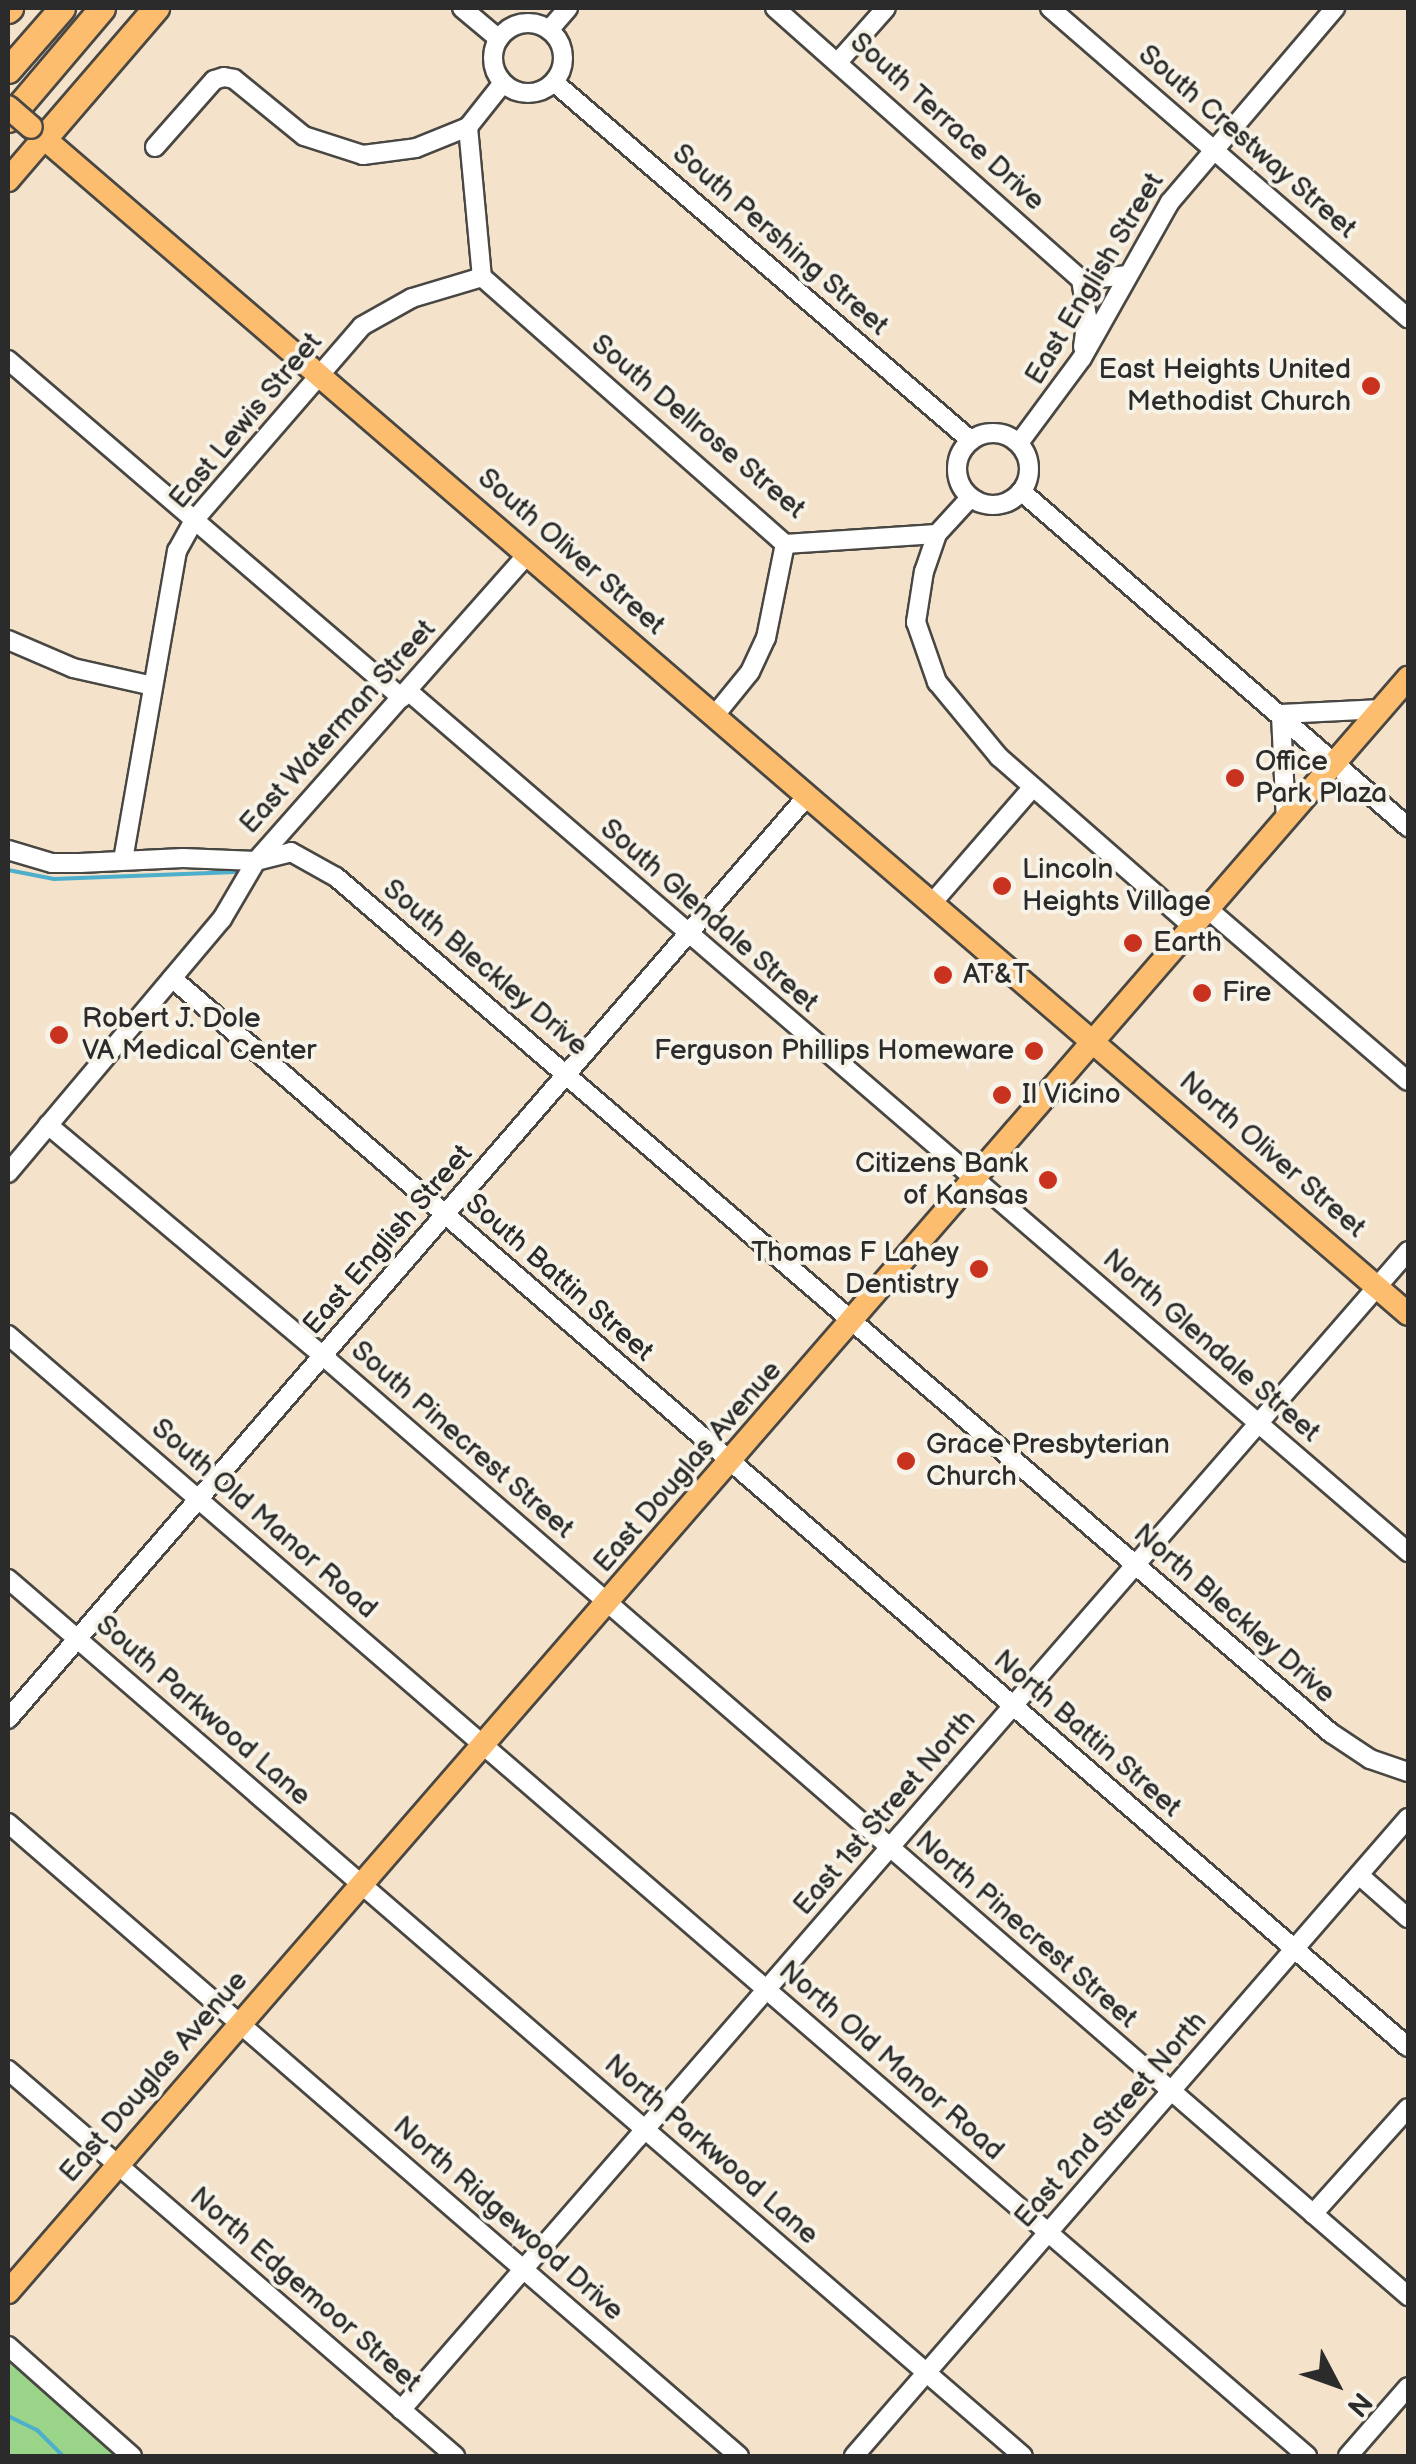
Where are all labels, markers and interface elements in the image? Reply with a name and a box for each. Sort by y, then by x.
street label: South Terrace Drive [843,26,1051,218]
street label: South Crestway Street [1130,38,1364,246]
street label: South Pershing Street [665,137,895,343]
street label: East English Street [1018,167,1172,391]
street label: East Lewis Street [162,326,330,516]
street label: South Dellrose Street [584,328,812,526]
place label: East Heights United Methodist Church [1098,353,1351,419]
marker: East Heights United Methodist Church [1360,375,1382,397]
street label: South Oliver Street [470,461,672,643]
street label: East Waterman Street [233,613,443,841]
place label: Office Park Plaza [1255,745,1387,811]
marker: Office Park Plaza [1224,767,1246,789]
street label: South Glendale Street [593,812,825,1020]
place label: Lincoln Heights Village [1022,853,1212,919]
street label: South Bleckley Drive [375,872,595,1064]
marker: Lincoln Heights Village [991,875,1013,897]
place label: Earth [1153,926,1222,960]
marker: Earth [1122,932,1144,954]
place label: AT&T [963,958,1029,992]
marker: AT&T [932,964,954,986]
place label: Fire [1222,976,1271,1010]
marker: Fire [1191,982,1213,1004]
place label: Robert J. Dole VA Medical Center [82,1002,316,1068]
marker: Robert J. Dole VA Medical Center [46,1022,72,1048]
place label: Ferguson Phillips Homeware [654,1034,1014,1068]
marker: Ferguson Phillips Homeware [1023,1040,1045,1062]
street label: North Oliver Street [1172,1065,1372,1245]
place label: Il Vicino [1022,1078,1121,1112]
marker: Il Vicino [991,1084,1013,1106]
street label: East English Street [296,1138,480,1342]
place label: Citizens Bank of Kansas [855,1147,1028,1213]
marker: Citizens Bank of Kansas [1037,1169,1059,1191]
street label: South Battin Street [458,1187,660,1369]
place label: Thomas F Lahey Dentistry [751,1236,959,1302]
street label: North Glendale Street [1095,1242,1327,1450]
marker: Thomas F Lahey Dentistry [968,1258,990,1280]
street label: South Pinecrest Street [344,1334,580,1546]
street label: East Douglas Avenue [587,1354,789,1580]
street label: South Old Manor Road [144,1412,384,1626]
place label: Grace Presbyterian Church [926,1428,1170,1494]
marker: Grace Presbyterian Church [895,1450,917,1472]
street label: North Bleckley Drive [1126,1517,1342,1711]
street label: South Parkwood Lane [89,1609,317,1813]
street label: North Battin Street [986,1643,1188,1825]
street label: East 1st Street North [787,1703,983,1923]
street label: North Pinecrest Street [908,1824,1144,2036]
street label: North Old Manor Road [772,1954,1010,2168]
street label: East Douglas Avenue [53,1964,255,2190]
street label: East 2nd Street North [1008,2005,1214,2235]
street label: North Parkwood Lane [597,2048,825,2252]
street label: North Ridgewood Drive [386,2110,630,2328]
street label: North Edgemoor Street [182,2180,428,2400]
north arrow [1286,2334,1386,2434]
text: N [1340,2385,1378,2423]

